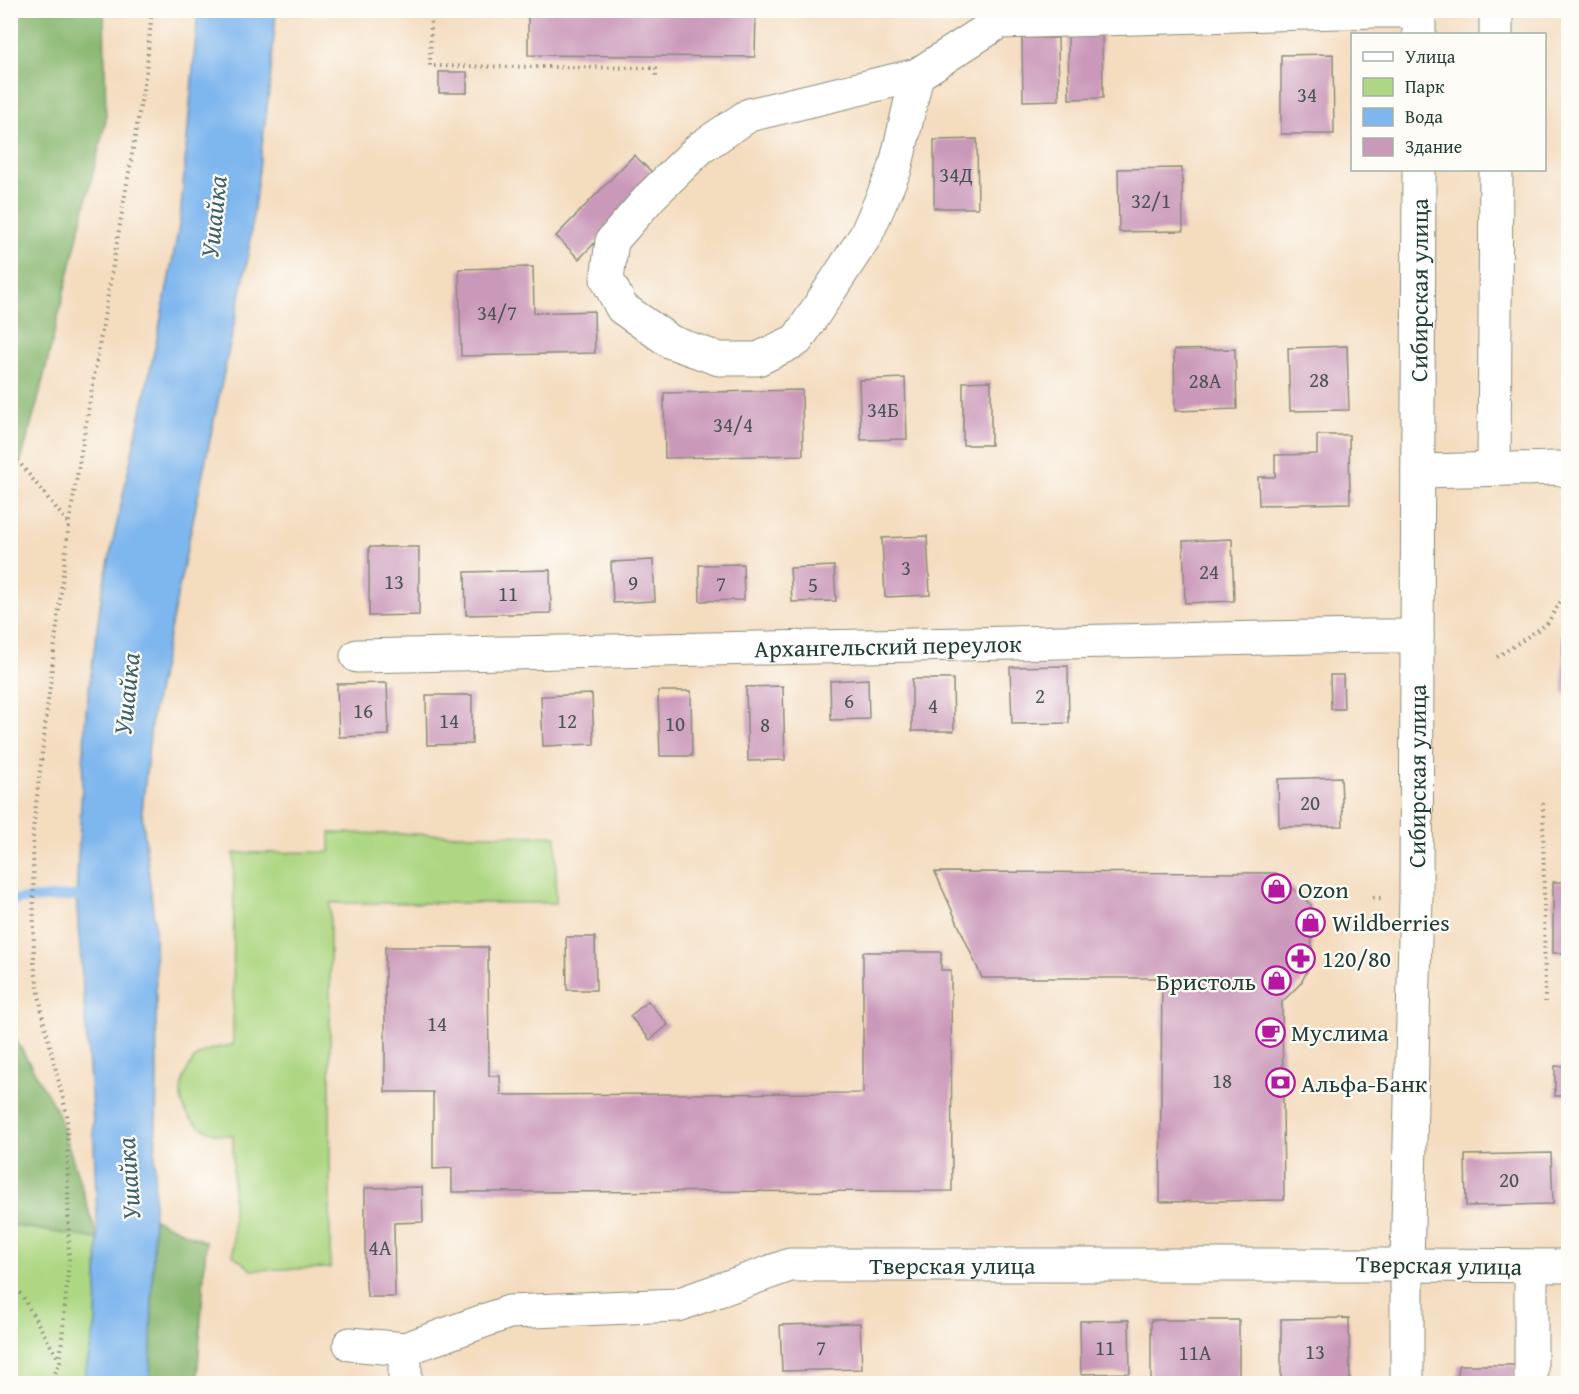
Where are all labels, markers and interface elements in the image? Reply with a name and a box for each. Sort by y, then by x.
legend [1351,33,1546,171]
text: Улица [1405,43,1456,70]
text: Парк [1405,73,1445,100]
house number: 34 [1297,79,1317,110]
text: Вода [1405,103,1443,130]
text: Здание [1405,133,1462,160]
house number: 34Д [939,159,973,190]
water label: Ушайка [189,174,237,260]
house number: 32/1 [1131,185,1171,216]
street label: Сибирская улица [1401,198,1436,382]
house number: 34/7 [477,297,517,328]
house number: 28 [1309,364,1329,395]
house number: 28А [1189,365,1222,396]
house number: 34Б [867,394,899,425]
house number: 34/4 [713,409,753,440]
house number: 3 [901,552,911,583]
house number: 24 [1199,556,1219,587]
house number: 13 [384,566,404,597]
house number: 9 [628,567,638,598]
house number: 7 [716,568,726,599]
house number: 5 [808,569,818,600]
house number: 11 [498,578,518,609]
street label: Архангельский переулок [754,625,1022,666]
water label: Ушайка [102,651,150,737]
house number: 2 [1035,680,1045,711]
street label: Сибирская улица [1399,684,1434,868]
house number: 6 [844,685,854,716]
house number: 4 [928,690,938,721]
house number: 16 [353,695,373,726]
house number: 14 [439,705,459,736]
house number: 12 [557,705,577,736]
house number: 10 [665,708,685,739]
house number: 8 [760,709,770,740]
house number: 20 [1300,787,1320,818]
place label: Ozon [1298,872,1349,907]
shop icon: Ozon [1261,873,1293,905]
place label: Wildberries [1332,905,1450,940]
shop icon: Wildberries [1295,906,1327,938]
place label: 120/80 [1322,941,1391,976]
pharmacy icon: 120/80 [1285,942,1317,974]
place label: Бристоль [1156,964,1256,999]
shop icon: Бристоль [1261,965,1293,997]
house number: 14 [427,1008,447,1039]
place label: Муслима [1291,1015,1389,1050]
cafe icon: Муслима [1254,1016,1286,1048]
house number: 18 [1212,1065,1232,1096]
place label: Альфа-Банк [1301,1066,1428,1101]
bank icon: Альфа-Банк [1264,1067,1296,1099]
water label: Ушайка [106,1136,150,1222]
house number: 20 [1499,1164,1519,1195]
house number: 4А [369,1232,392,1263]
street label: Тверская улица [1356,1246,1523,1284]
street label: Тверская улица [869,1248,1036,1283]
house number: 7 [816,1332,826,1363]
house number: 11 [1095,1332,1115,1363]
house number: 13 [1305,1336,1325,1367]
house number: 11А [1179,1337,1212,1368]

